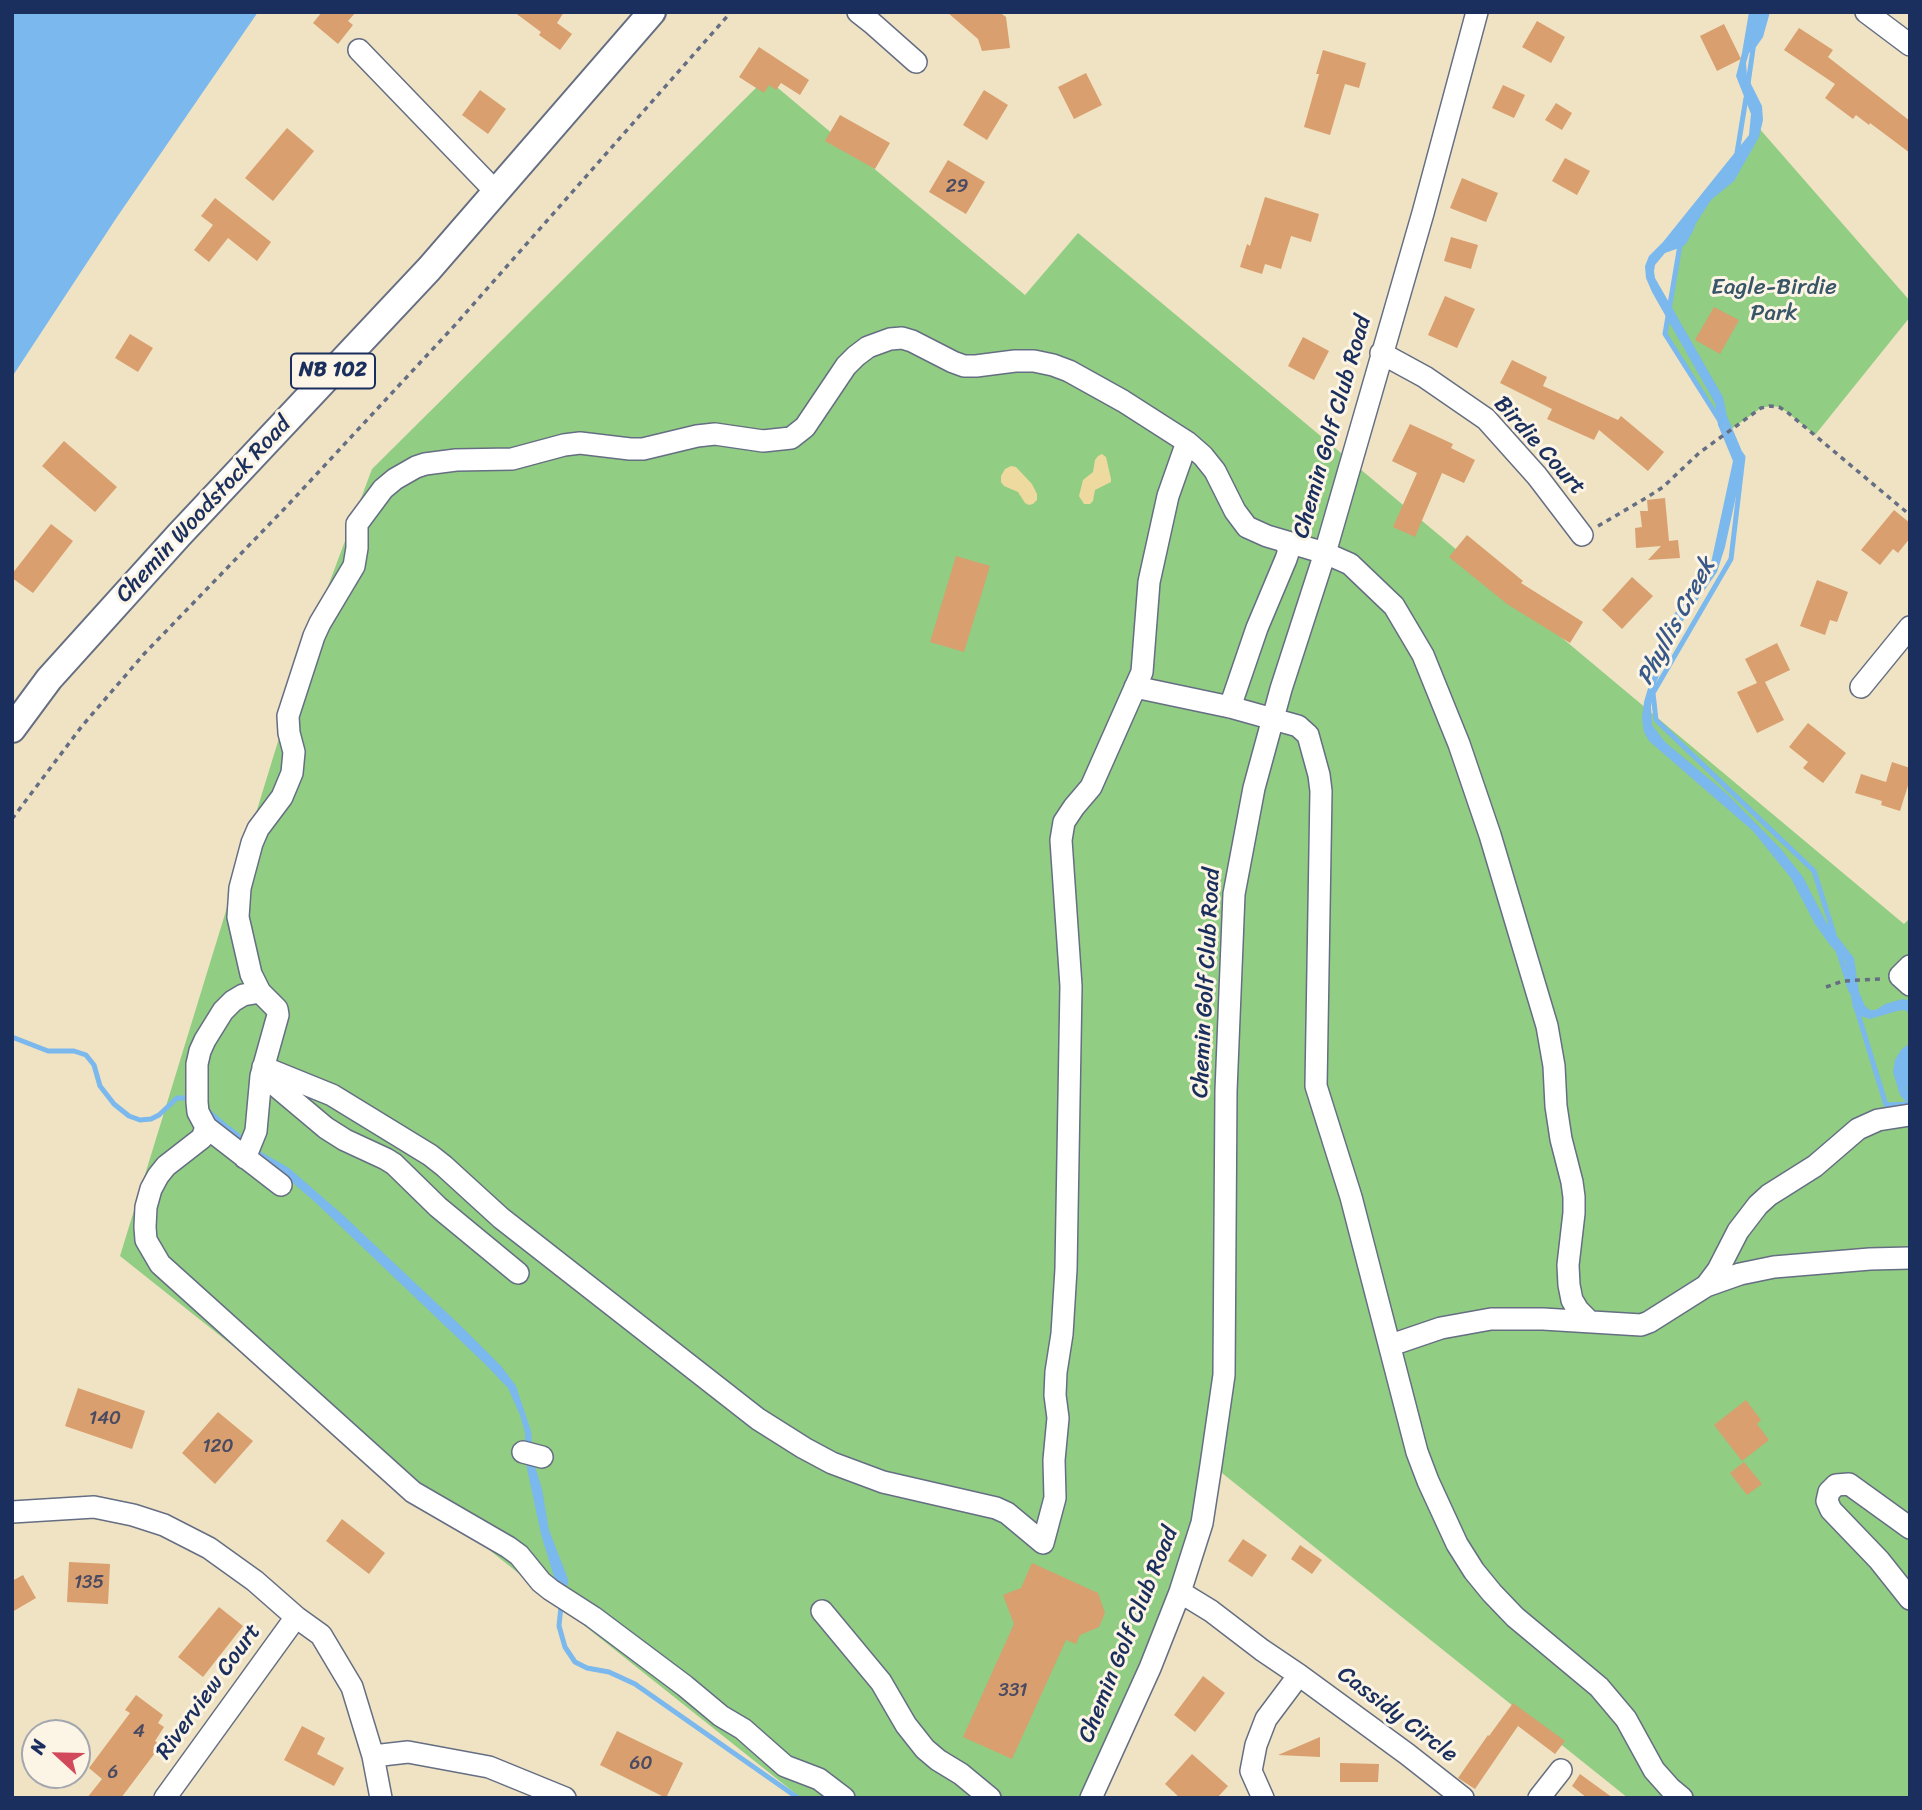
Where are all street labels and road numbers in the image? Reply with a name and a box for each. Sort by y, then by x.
street label: Chemin Golf Club Road [1288,313,1378,541]
road number: NB 102 [291,354,375,388]
street label: Birdie Court [1487,391,1591,501]
street label: Chemin Woodstock Road [111,411,297,609]
street label: Chemin Golf Club Road [1187,867,1227,1099]
street label: Chemin Golf Club Road [1073,1523,1185,1747]
street label: Riverview Court [151,1619,267,1765]
street label: Cassidy Circle [1331,1661,1463,1769]

